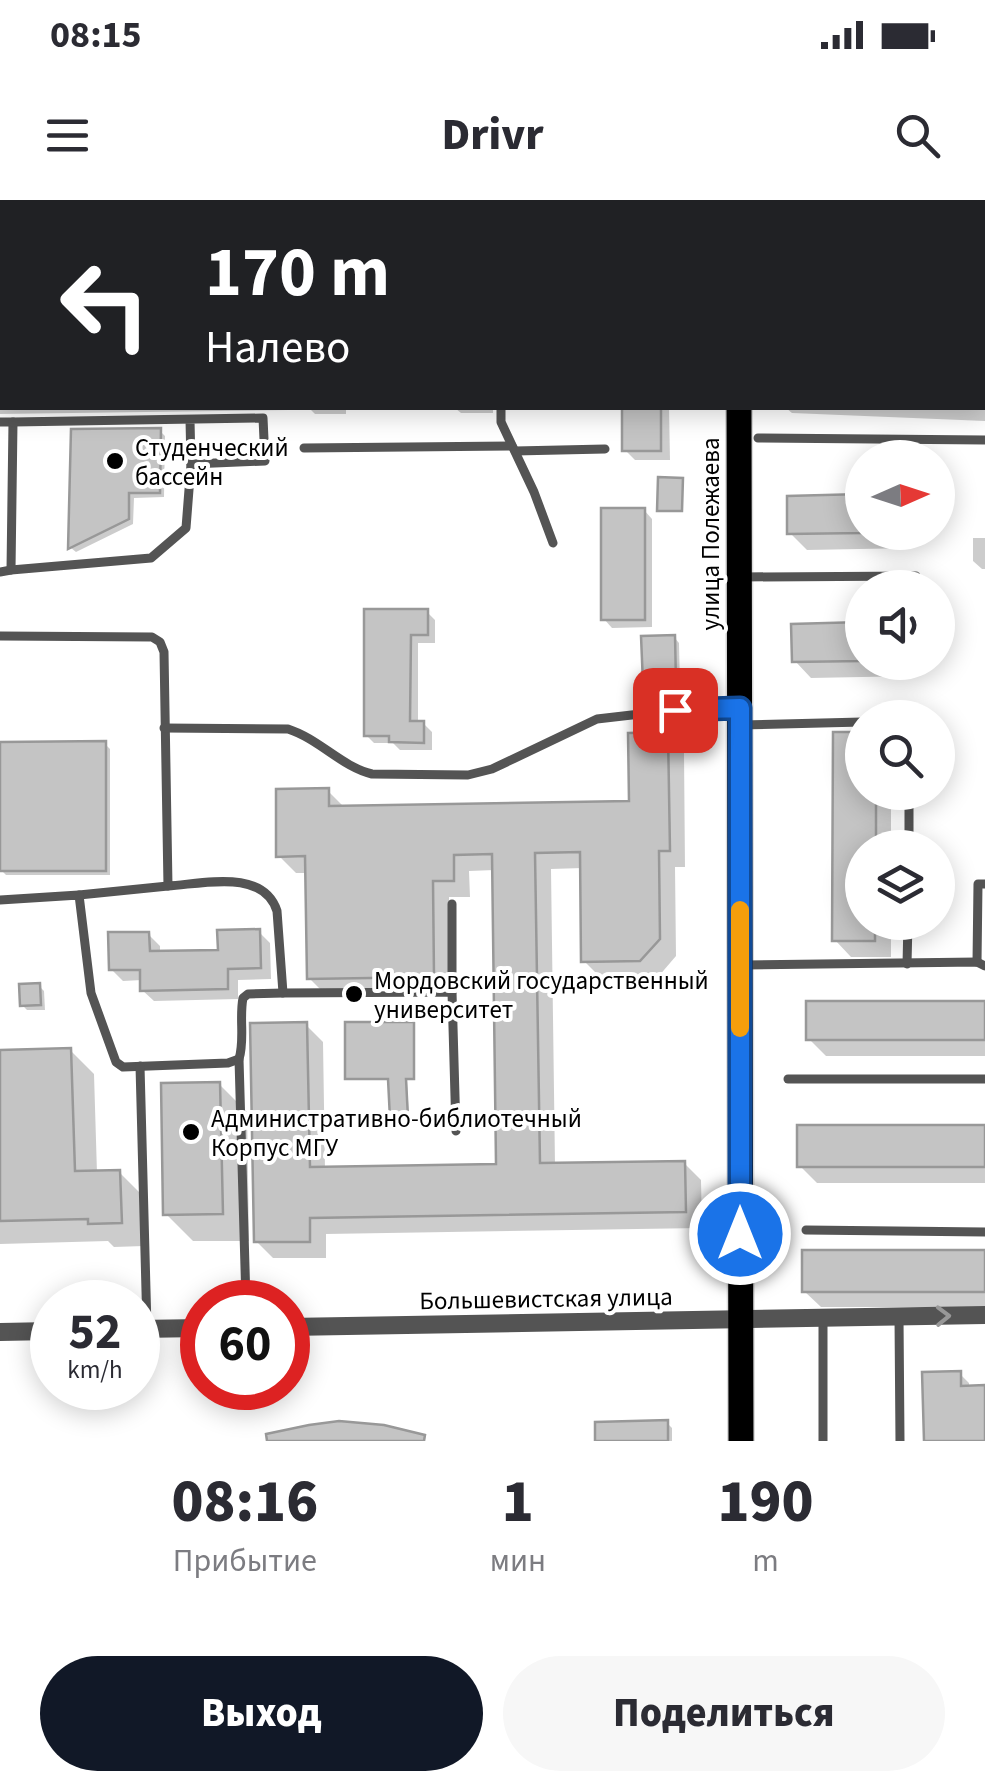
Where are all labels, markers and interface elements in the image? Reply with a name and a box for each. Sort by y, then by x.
text: 08:15 [50,8,142,62]
text: Drivr [441,103,544,167]
icon: menu [40,108,95,163]
icon: search [890,108,945,163]
text: 170 m [205,223,390,323]
icon: left [40,240,170,370]
text: Налево [205,316,351,380]
place label: Студенческий бассейн [135,430,289,495]
street label: улица Полежаева [693,437,729,631]
north arrow [845,440,955,550]
map controls [845,440,955,940]
marker: Студенческий бассейн [104,450,126,472]
button: sound [845,570,955,680]
pin [633,668,718,753]
icon: arrive [648,683,703,738]
button: search [845,700,955,810]
button: layers [845,830,955,940]
place label: Мордовский государственный университет [374,963,709,1028]
marker: Мордовский государственный университет [343,983,365,1005]
place label: Административно-библиотечный Корпус МГУ [211,1101,582,1166]
marker: Административно-библиотечный Корпус МГУ [180,1121,202,1143]
position arrow [688,1182,792,1286]
street label: Большевистская улица [419,1279,673,1319]
speed limit sign: 60 [180,1280,310,1410]
text: 52 [69,1297,121,1368]
one-way arrow [936,1305,951,1327]
text: km/h [67,1352,123,1388]
text: 08:16 [171,1460,318,1545]
text: 1 [502,1460,534,1545]
text: 190 [717,1460,814,1545]
text: Прибытие [173,1538,317,1584]
text: мин [490,1538,546,1584]
text: m [752,1538,779,1584]
button: Выход [40,1656,483,1771]
button: Поделиться [503,1656,945,1771]

